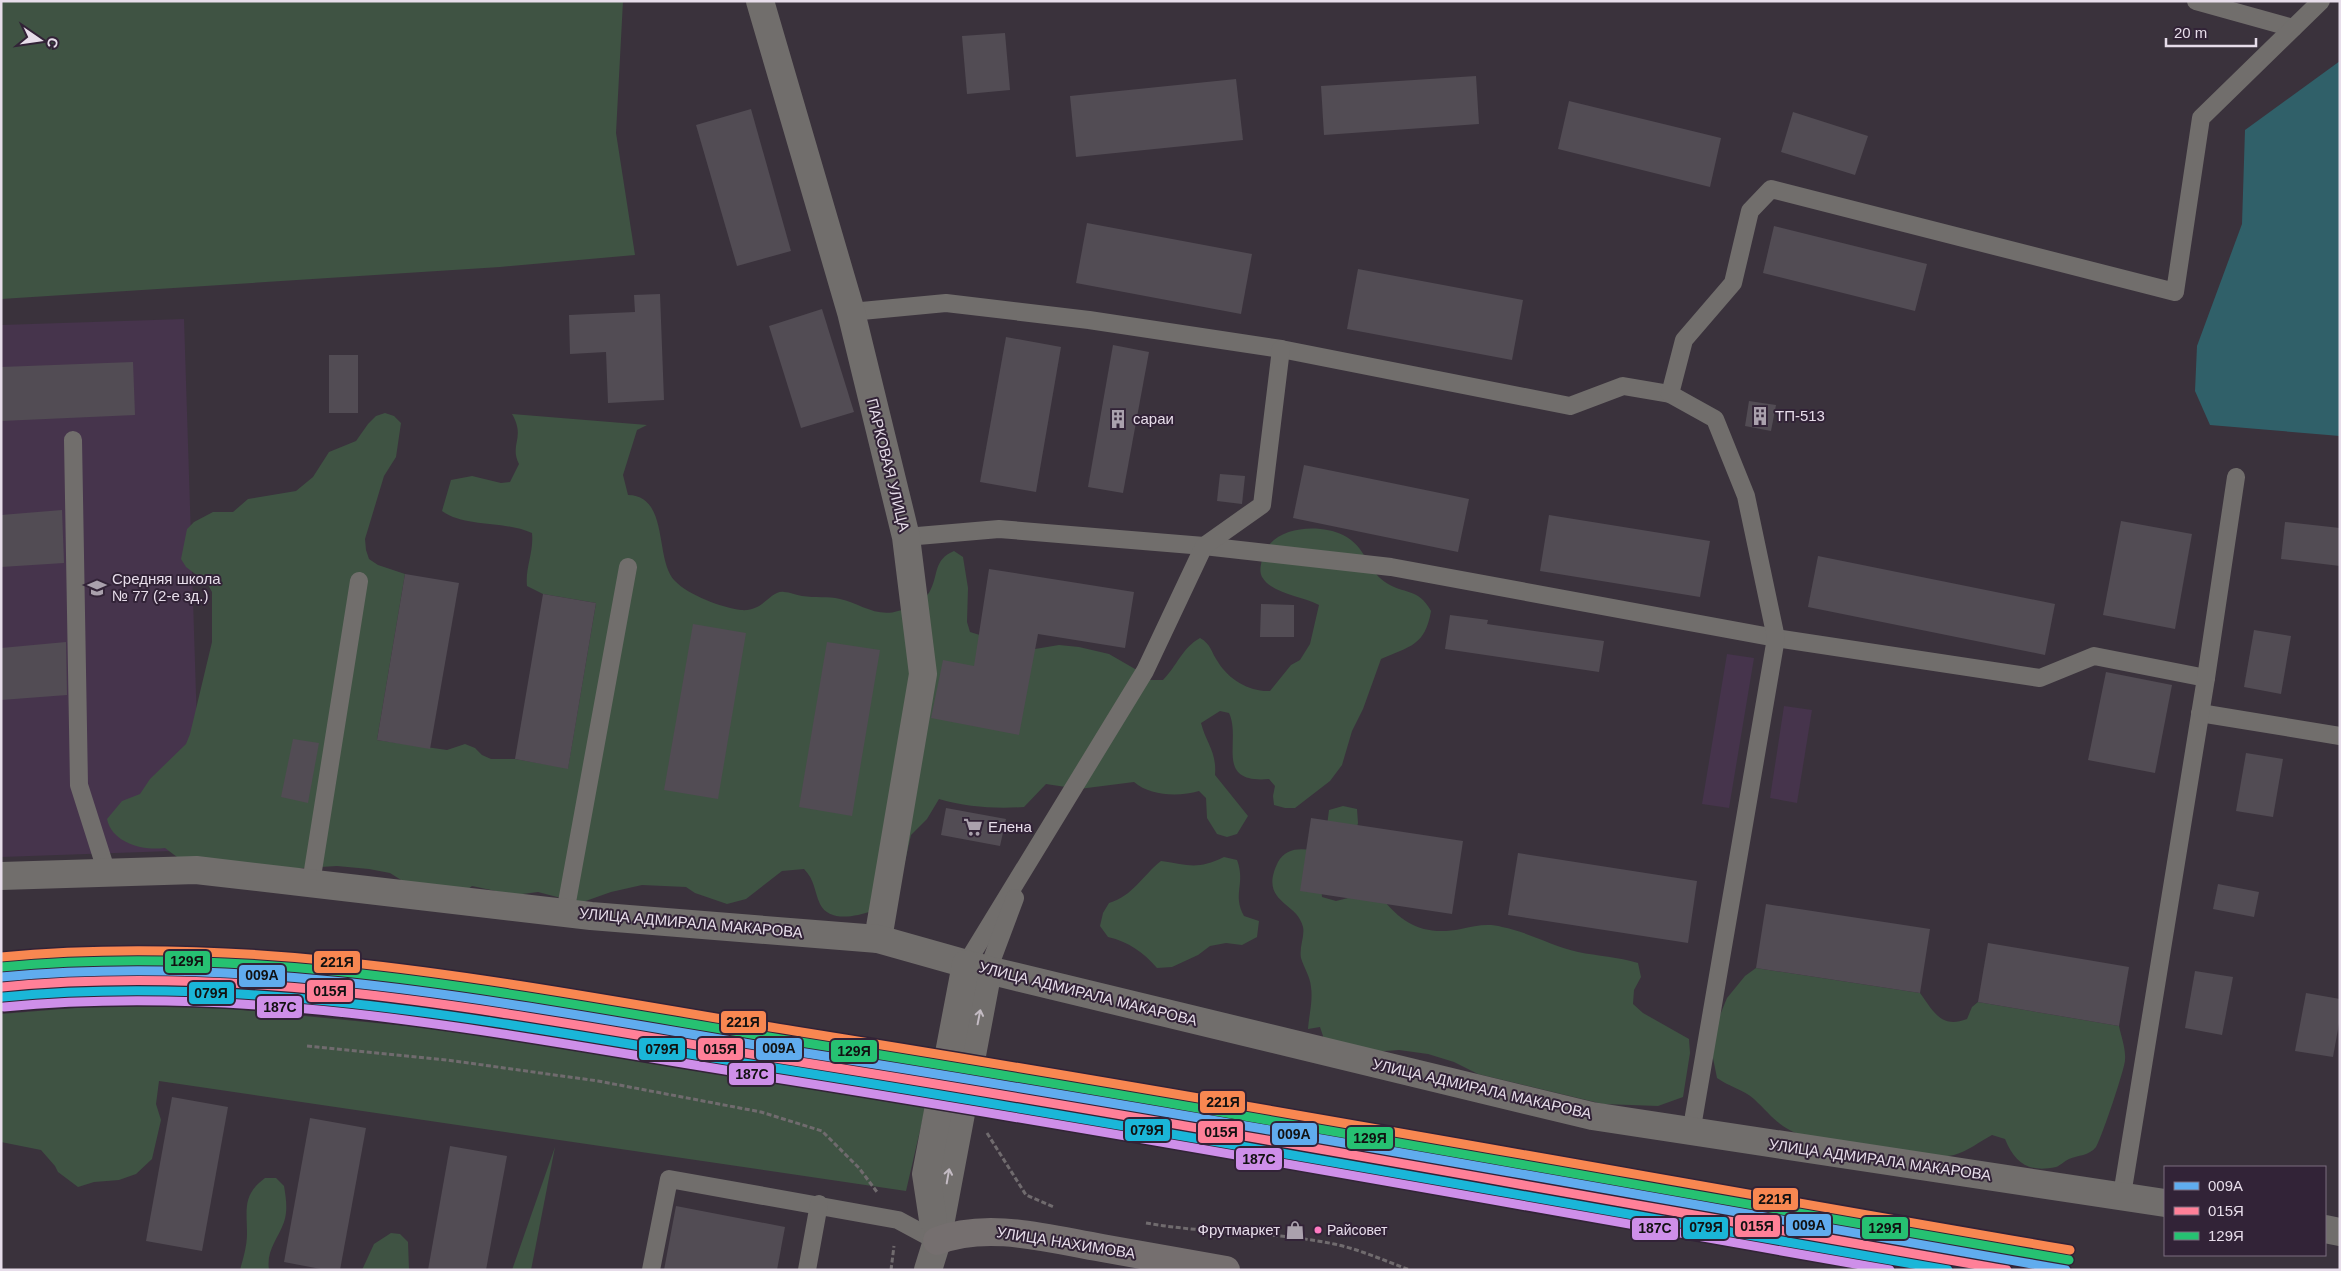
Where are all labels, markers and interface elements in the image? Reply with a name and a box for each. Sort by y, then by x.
north arrow [15,15,65,65]
scale bar [2166,15,2256,47]
text: 20 m [2174,24,2207,41]
text: С [44,36,62,50]
street label: ПАРКОВАЯ УЛИЦА [864,397,913,533]
building icon: ТП-513 [1749,405,1771,427]
place label: ТП-513 [1775,407,1825,424]
building icon: сараи [1107,408,1129,430]
place label: сараи [1133,410,1174,427]
place label: Средняя школа № 77 (2-е зд.) [112,570,221,604]
school or university icon: Средняя школа № 77 (2-е зд.) [86,577,108,599]
supermarket icon: Елена [962,816,984,838]
place label: Елена [988,818,1032,835]
street label: УЛИЦА АДМИРАЛА МАКАРОВА [579,904,804,941]
line badge: 129Я [164,950,211,974]
line badge: 221Я [313,950,361,974]
text: 129Я [170,953,204,969]
text: 221Я [320,954,354,970]
street label: УЛИЦА АДМИРАЛА МАКАРОВА [977,958,1199,1029]
line badge: 009А [238,964,286,988]
text: 009А [245,967,279,983]
line badge: 015Я [306,979,354,1003]
line badge: 079Я [188,981,235,1005]
text: 015Я [313,983,347,999]
text: 079Я [194,985,228,1001]
line badge: 187С [256,995,303,1019]
text: 187С [263,999,297,1015]
one-way arrow [975,1009,984,1025]
line badge: 221Я [720,1010,767,1034]
text: 221Я [726,1014,760,1030]
line badge: 079Я [638,1037,686,1061]
line badge: 015Я [697,1037,744,1061]
line badge: 009А [755,1037,803,1061]
line badge: 129Я [830,1039,878,1063]
text: 009А [762,1040,796,1056]
text: 079Я [645,1041,679,1057]
text: 015Я [703,1041,737,1057]
text: 129Я [837,1043,871,1059]
street label: УЛИЦА АДМИРАЛА МАКАРОВА [1371,1055,1593,1122]
line badge: 187С [728,1062,775,1086]
text: 187С [735,1066,769,1082]
line badge: 221Я [1199,1090,1246,1114]
text: 221Я [1206,1094,1240,1110]
line badge: 079Я [1124,1118,1171,1142]
line badge: 015Я [1197,1120,1244,1144]
text: 079Я [1130,1122,1164,1138]
line badge: 009А [1271,1122,1318,1146]
text: 015Я [1204,1124,1238,1140]
text: 009А [1277,1126,1311,1142]
line badge: 129Я [1346,1126,1394,1150]
text: 129Я [1353,1130,1387,1146]
street label: УЛИЦА АДМИРАЛА МАКАРОВА [1768,1135,1992,1184]
line badge: 187С [1235,1147,1283,1171]
text: 187С [1242,1151,1276,1167]
legend [2164,1166,2326,1256]
one-way arrow [944,1169,954,1185]
text: 009А [2208,1177,2243,1194]
line badge: 221Я [1752,1187,1799,1211]
text: 221Я [1758,1191,1792,1207]
text: 015Я [2208,1202,2244,1219]
line badge: 009А [1785,1213,1832,1237]
line badge: 015Я [1734,1214,1781,1238]
line badge: 079Я [1682,1216,1729,1240]
line badge: 129Я [1861,1216,1909,1240]
line badge: 187С [1631,1217,1679,1241]
text: 009А [1792,1217,1826,1233]
text: 015Я [1740,1218,1774,1234]
shop icon: Фрутмаркет [1284,1219,1306,1241]
text: 079Я [1689,1219,1723,1235]
text: 187С [1638,1220,1672,1236]
text: 129Я [1868,1220,1902,1236]
place label: Фрутмаркет [1198,1221,1280,1238]
place label: Райсовет [1327,1222,1388,1238]
street label: УЛИЦА НАХИМОВА [995,1223,1137,1262]
marker: Райсовет [1313,1225,1323,1235]
text: 129Я [2208,1227,2244,1244]

